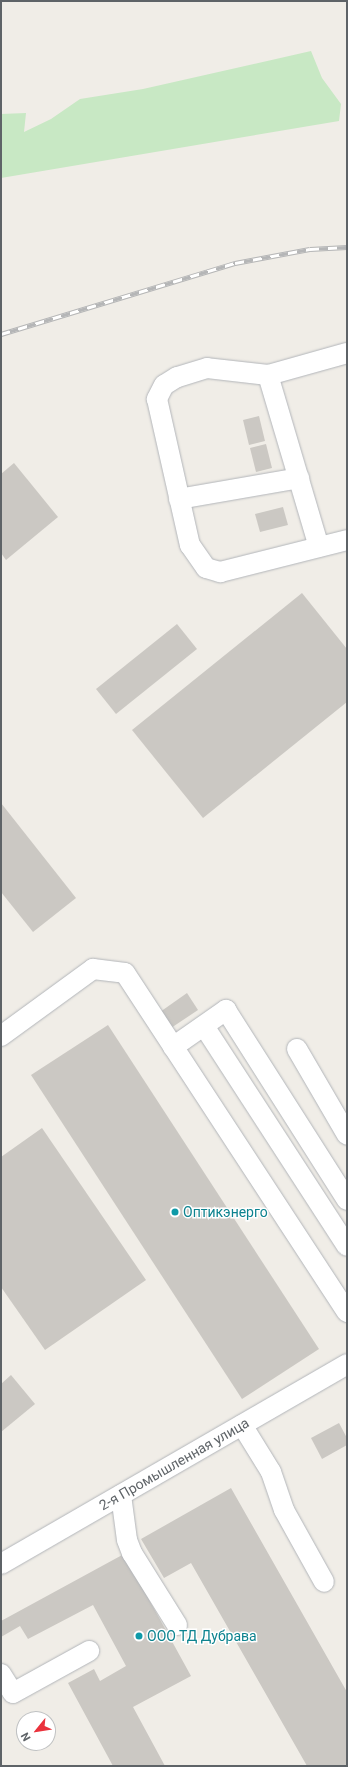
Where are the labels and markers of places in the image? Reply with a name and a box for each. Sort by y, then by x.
place label: Оптикэнерго [183,1204,268,1220]
marker: Оптикэнерго [170,1207,180,1217]
place label: ООО ТД Дубрава [147,1628,257,1644]
marker: ООО ТД Дубрава [134,1631,144,1641]

